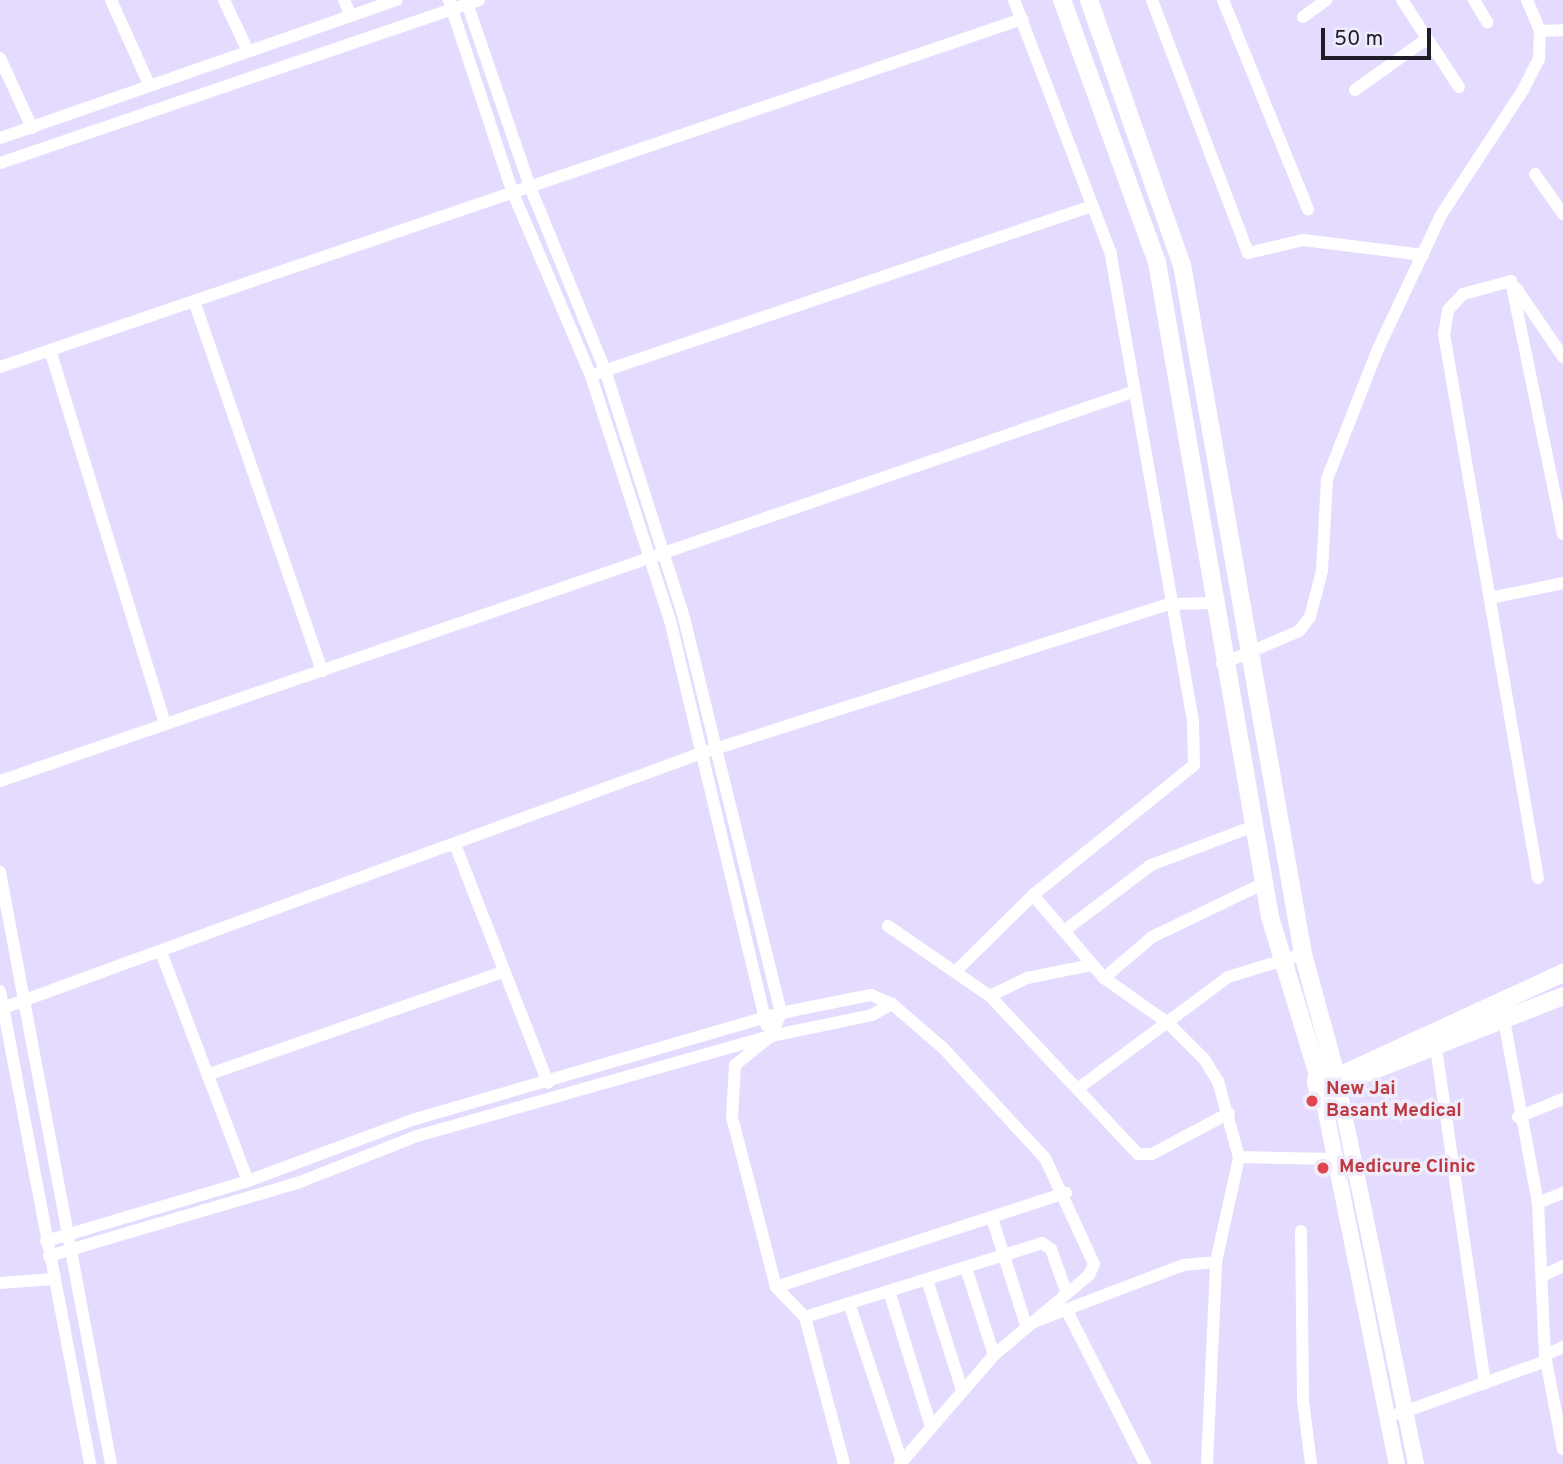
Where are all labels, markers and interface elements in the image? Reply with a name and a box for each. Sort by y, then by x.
scale bar [1325,14,1435,58]
text: 50 m [1334,26,1383,53]
place label: New Jai Basant Medical [1326,1079,1462,1123]
marker: New Jai Basant Medical [1304,1093,1320,1109]
place label: Medicure Clinic [1339,1157,1476,1179]
marker: Medicure Clinic [1313,1158,1333,1178]

